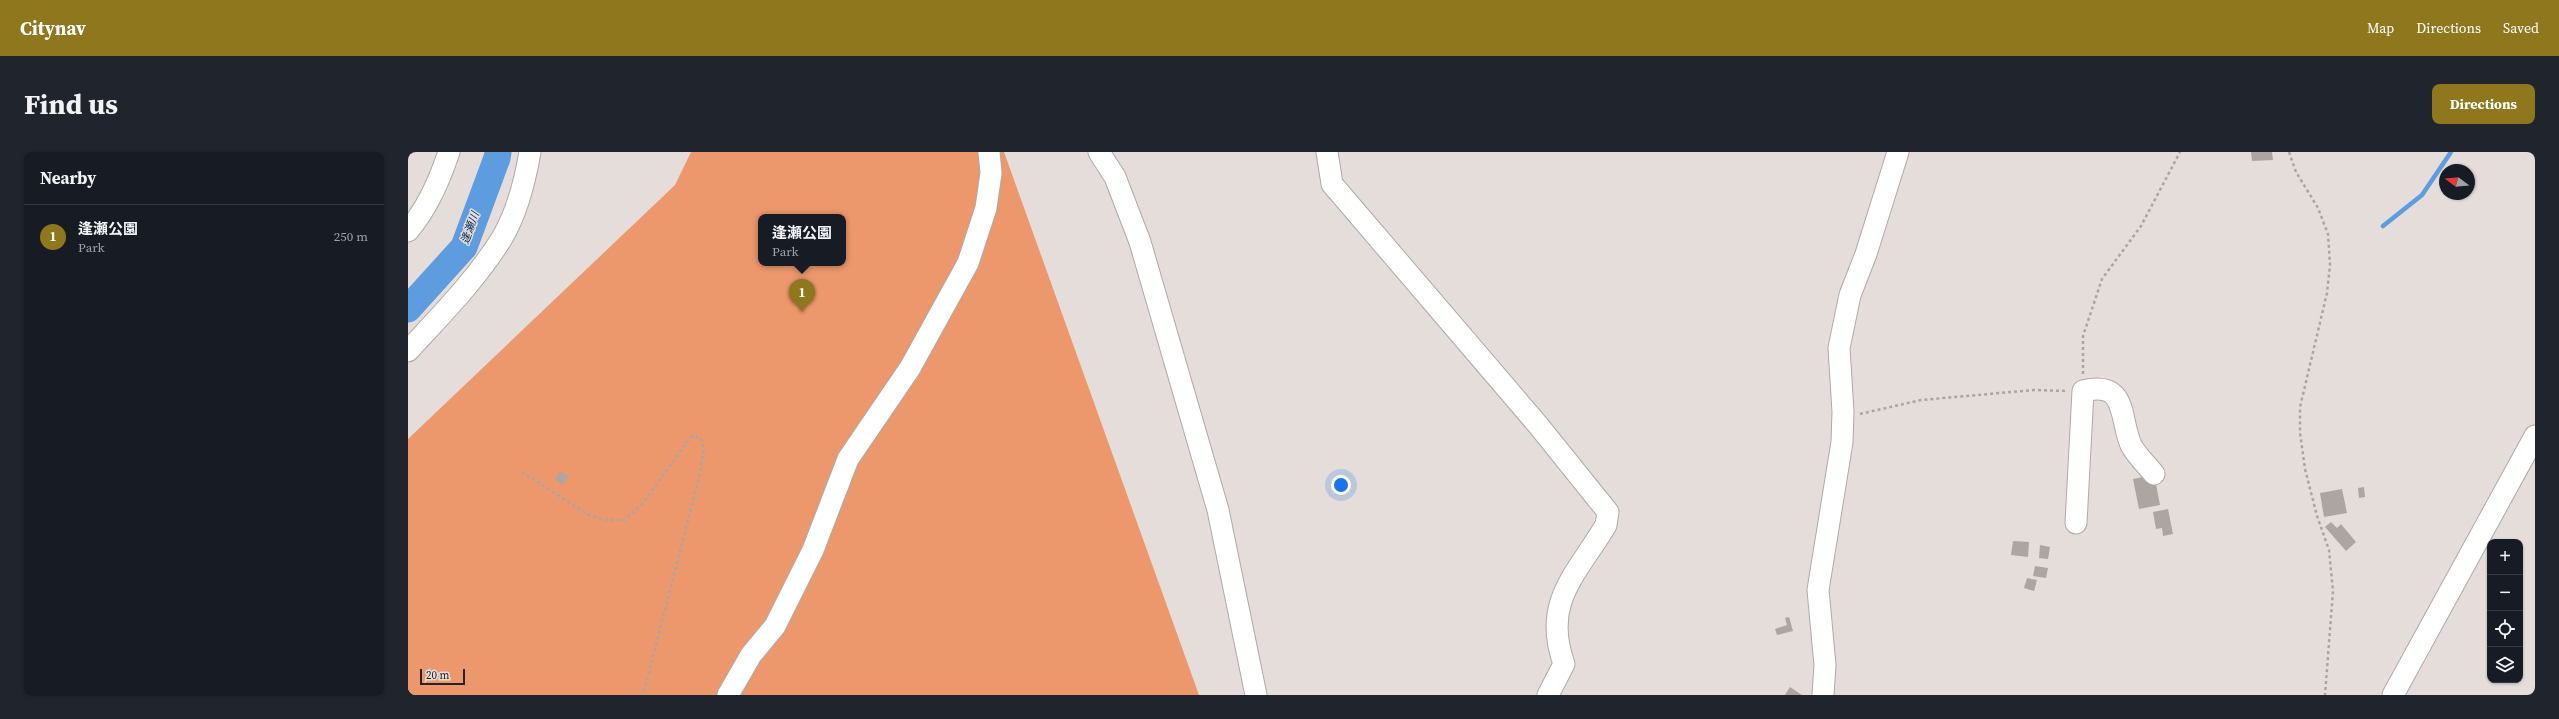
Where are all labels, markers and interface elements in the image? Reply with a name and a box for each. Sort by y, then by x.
text: Citynav [20,15,86,41]
text: Map [2367,18,2394,38]
text: Directions [2416,18,2481,38]
text: Saved [2503,18,2539,38]
button: Directions [2432,84,2535,124]
text: Find us [24,85,118,123]
north arrow [2439,164,2475,200]
text: Nearby [40,166,96,190]
water label: 逢瀬川 [457,209,483,246]
popup [758,214,846,266]
text: 逢瀬公園 [78,218,138,239]
text: 逢瀬公園 [772,222,832,243]
text: 1 [49,228,57,245]
text: 250 m [334,228,368,245]
text: Park [78,239,105,256]
text: Park [772,243,799,260]
pin: 1 [789,279,815,312]
your location [1331,475,1351,495]
map controls [2487,539,2523,683]
button: + [2487,539,2523,575]
button: − [2487,575,2523,611]
button: locate [2487,611,2523,647]
button: layers [2487,647,2523,683]
scale bar [420,667,465,686]
text: 20 m [426,668,449,683]

